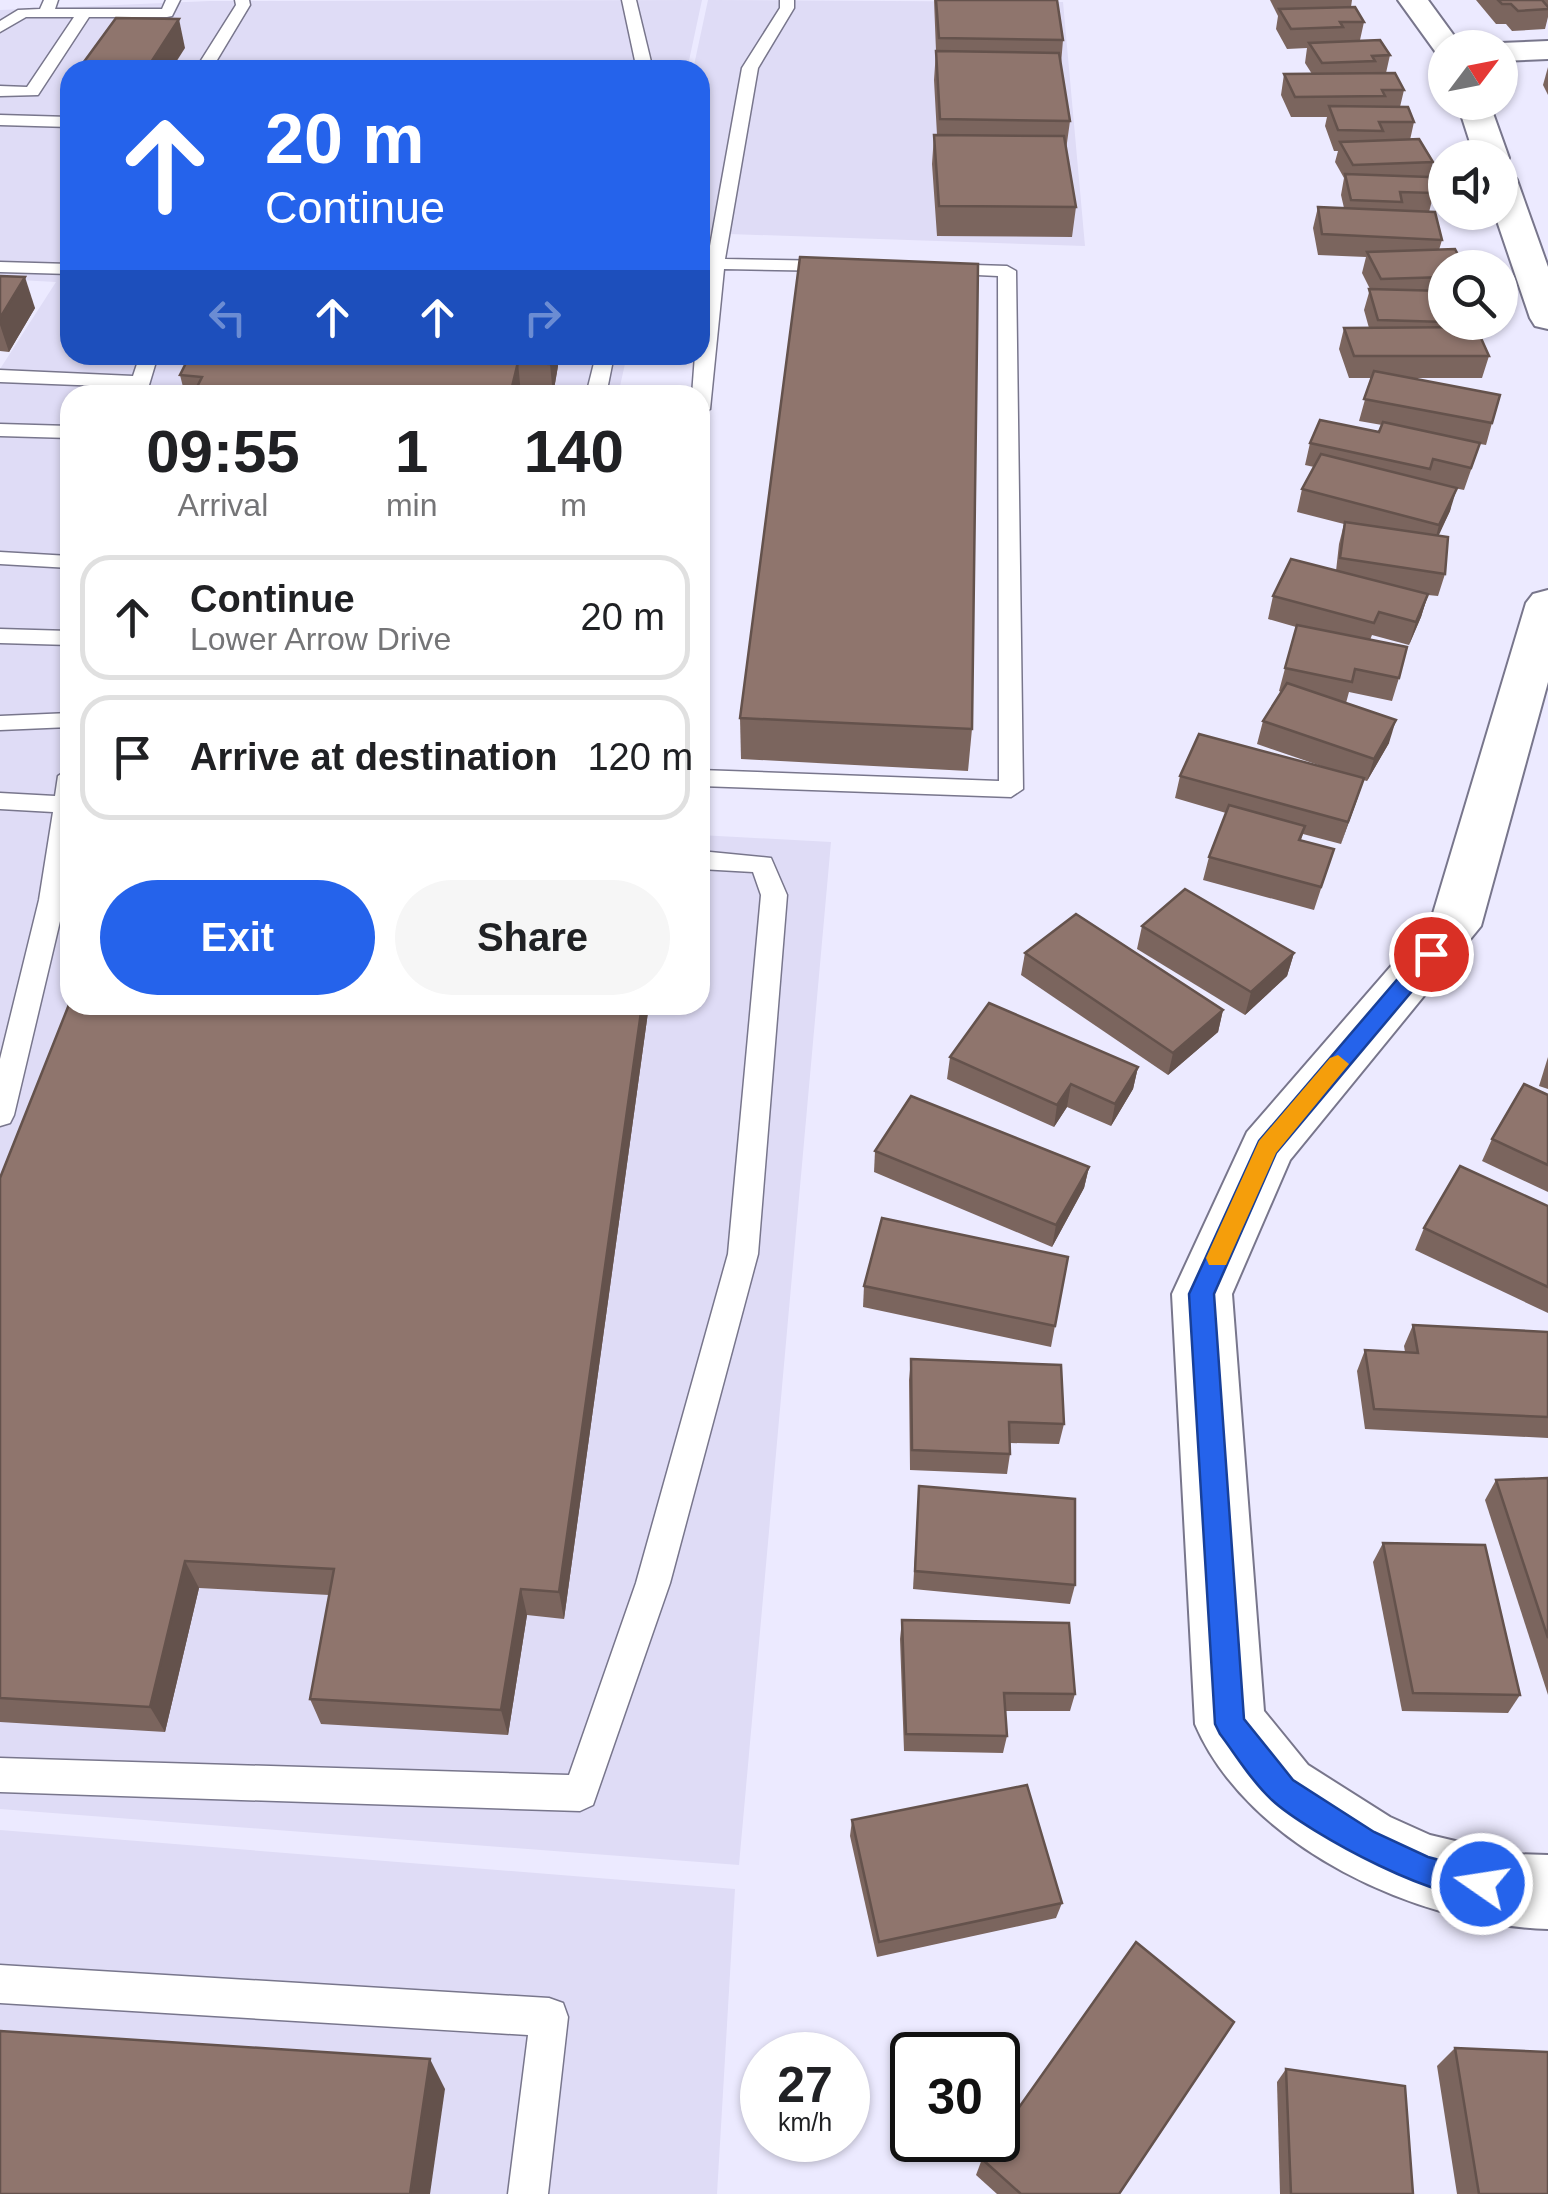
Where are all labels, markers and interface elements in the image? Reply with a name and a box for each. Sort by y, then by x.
north arrow [1428,30,1518,120]
map controls [1428,30,1518,340]
icon: ahead [100,100,230,230]
text: 20 m [265,100,425,178]
button: sound [1428,140,1518,230]
text: Continue [265,182,445,233]
button: search [1428,250,1518,340]
icon: left [200,290,255,345]
icon: ahead [305,290,360,345]
icon: ahead [410,290,465,345]
icon: right [515,290,570,345]
text: 09:55 [146,418,300,485]
text: 1 [395,418,428,485]
text: 140 [524,418,624,485]
text: Arrival [178,487,268,523]
text: min [386,487,437,523]
text: m [560,487,587,523]
text: Continue [190,578,355,620]
icon: ahead [105,590,160,645]
text: 20 m [581,596,665,638]
text: Lower Arrow Drive [190,621,451,657]
icon: arrive [105,730,160,785]
text: Arrive at destination [190,736,557,778]
text: 120 m [587,736,693,778]
button: Exit [100,880,375,995]
button: Share [395,880,670,995]
pin [1389,912,1474,997]
icon: arrive [1404,927,1459,982]
position arrow [1430,1832,1534,1936]
speed limit sign: 30 [890,2032,1020,2162]
text: 27 [777,2057,833,2113]
text: km/h [778,2108,832,2136]

